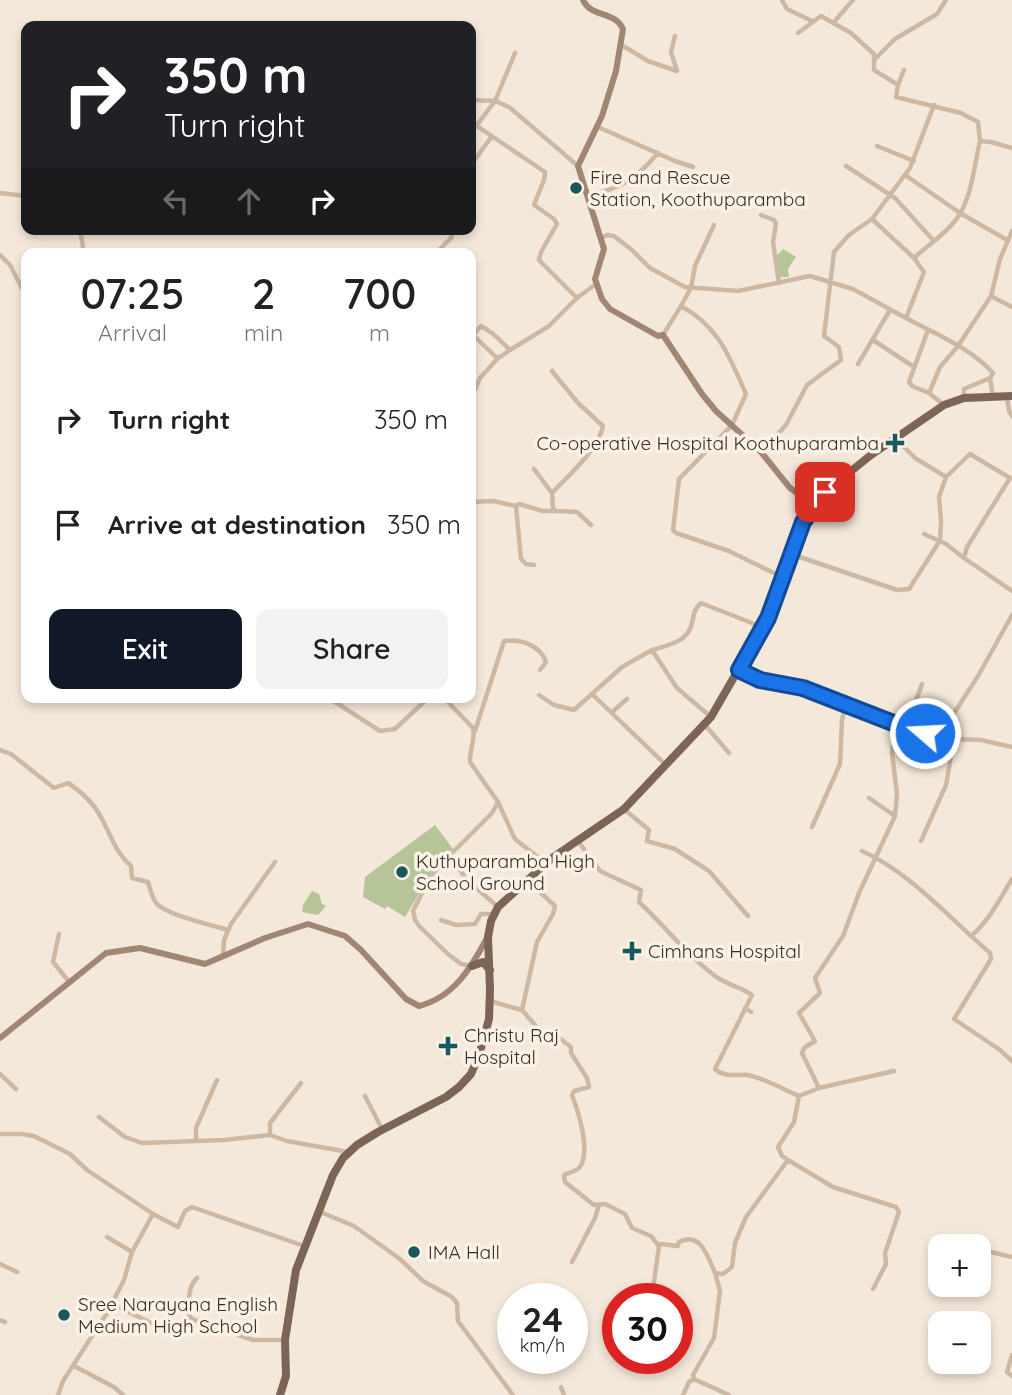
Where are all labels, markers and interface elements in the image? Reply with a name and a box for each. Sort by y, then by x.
text: 350 m [164,44,308,105]
icon: right [49,49,140,140]
text: Turn right [164,105,305,145]
place label: Fire and Rescue Station, Koothuparamba [590,165,806,211]
marker: Fire and Rescue Station, Koothuparamba [568,180,584,196]
icon: left [157,182,195,220]
icon: ahead [230,182,268,220]
icon: right [303,182,341,220]
text: 07:25 [81,267,184,320]
text: 2 [252,267,275,320]
text: 700 [343,267,416,320]
text: Arrival [98,318,167,347]
text: min [244,318,283,347]
text: m [369,318,390,347]
icon: right [49,401,87,439]
text: Turn right [108,403,230,436]
text: 350 m [374,403,448,436]
place label: Co-operative Hospital Koothuparamba [536,431,879,455]
marker: Co-operative Hospital Koothuparamba [885,433,905,453]
pin [795,462,855,522]
icon: arrive [806,473,844,511]
icon: arrive [49,506,87,544]
text: Arrive at destination [108,508,366,541]
text: 350 m [387,508,461,541]
button: Exit [49,609,242,689]
button: Share [256,609,448,689]
position arrow [888,696,962,770]
place label: Kuthuparamba High School Ground [416,849,595,895]
marker: Kuthuparamba High School Ground [394,864,410,880]
place label: Cimhans Hospital [648,939,801,963]
marker: Cimhans Hospital [622,941,642,961]
place label: Christu Raj Hospital [464,1023,559,1069]
marker: Christu Raj Hospital [438,1036,458,1056]
map controls [928,1234,991,1374]
button: + [928,1234,991,1297]
place label: IMA Hall [428,1240,500,1264]
marker: IMA Hall [406,1244,422,1260]
speed limit sign: 30 [602,1283,693,1374]
place label: Sree Narayana English Medium High School [78,1292,278,1338]
text: 24 [522,1297,563,1341]
marker: Sree Narayana English Medium High School [56,1307,72,1323]
button: − [928,1311,991,1374]
text: km/h [520,1334,565,1357]

